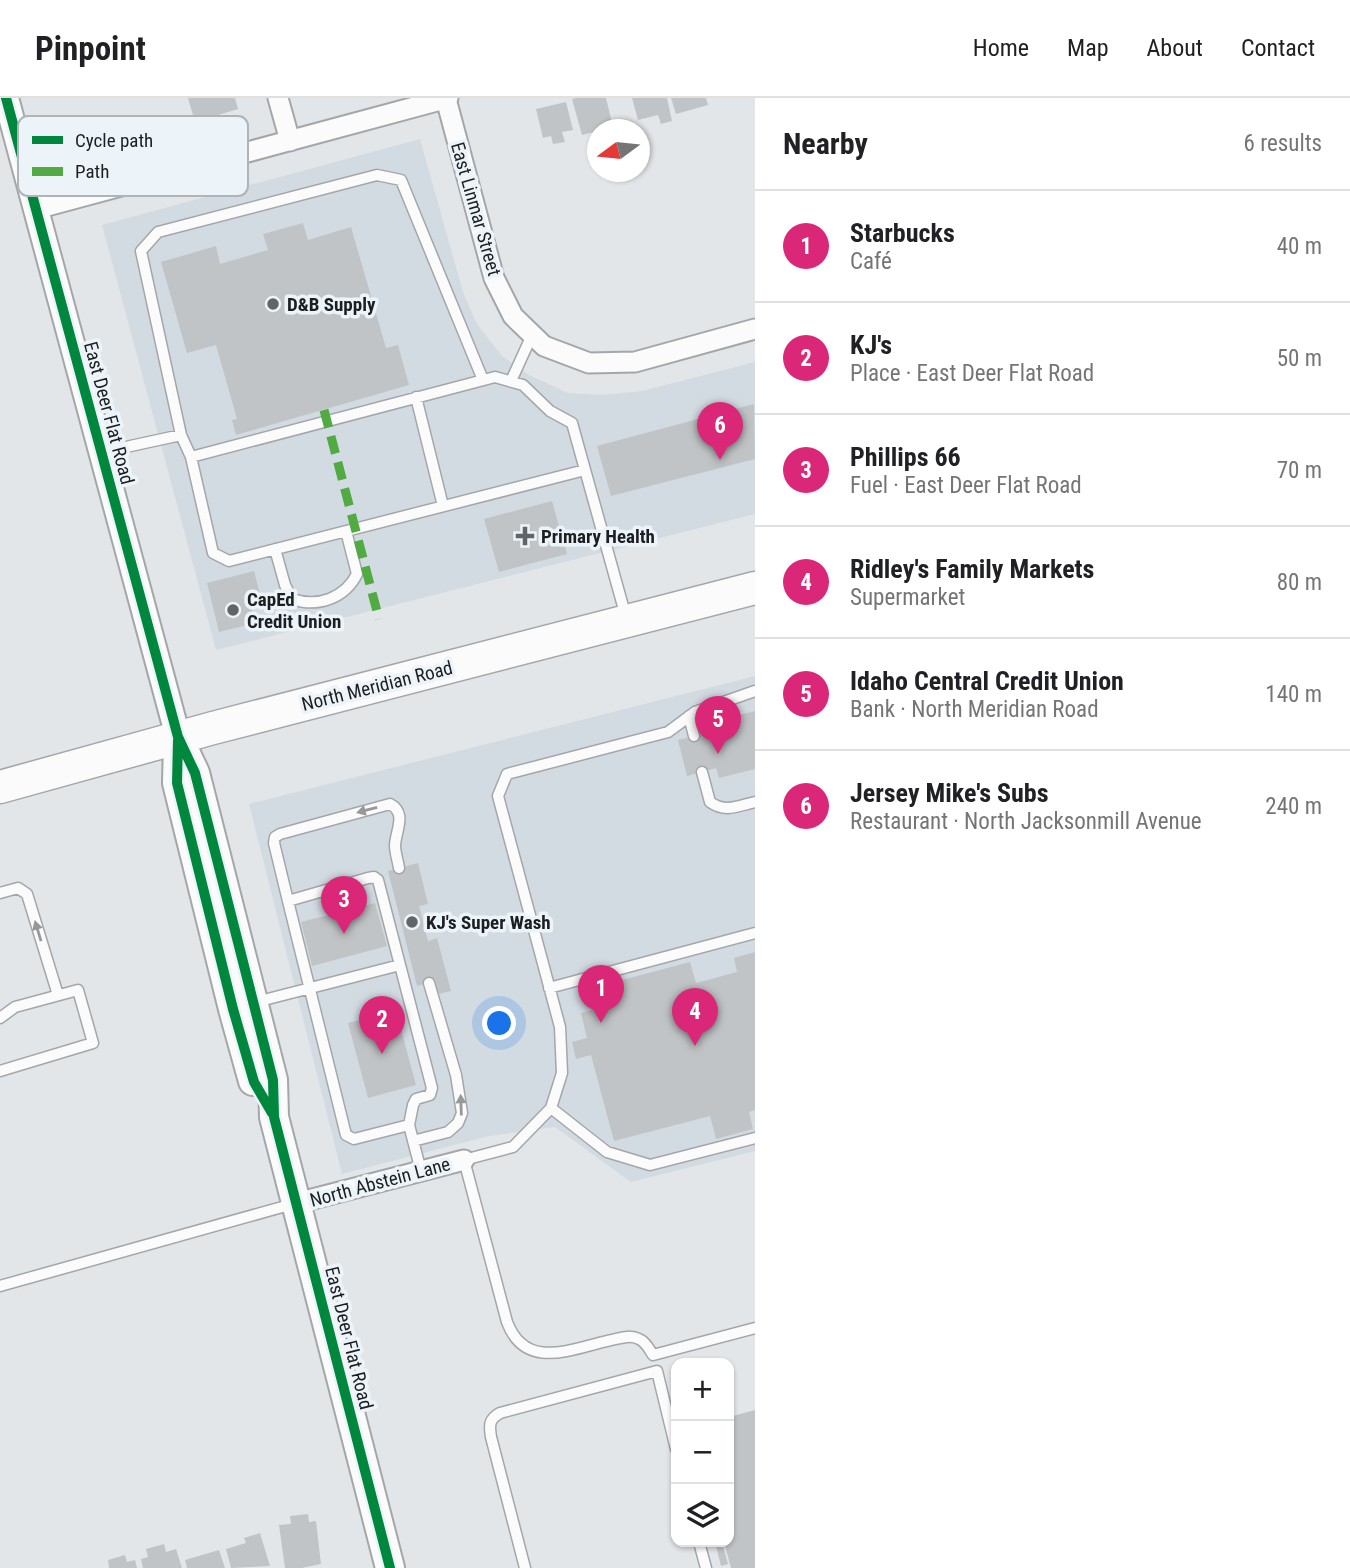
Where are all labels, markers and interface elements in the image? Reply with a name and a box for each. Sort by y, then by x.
text: Pinpoint [35,29,146,68]
text: Home [973,34,1029,62]
text: Map [1067,34,1109,62]
text: About [1147,34,1203,62]
text: Contact [1241,34,1315,62]
legend [18,116,248,196]
north arrow [587,119,650,182]
text: Nearby [783,126,868,161]
text: Cycle path [75,129,153,152]
text: 6 results [1244,130,1322,157]
street label: East Linmar Street [446,140,506,278]
text: Path [75,160,109,183]
text: Starbucks [850,218,955,248]
text: 1 [800,233,812,260]
text: 40 m [1277,233,1322,260]
text: Café [850,248,892,275]
place label: D&B Supply [287,293,376,316]
marker: D&B Supply [265,296,281,312]
text: KJ's [850,330,892,360]
street label: East Deer Flat Road [79,339,139,487]
text: 2 [800,345,812,372]
text: 50 m [1277,345,1322,372]
text: Place · East Deer Flat Road [850,360,1094,387]
pin: 6 [697,402,743,460]
text: Phillips 66 [850,442,961,472]
text: 3 [800,457,812,484]
text: 70 m [1277,457,1322,484]
text: Fuel · East Deer Flat Road [850,472,1082,499]
place label: Primary Health [541,525,655,548]
marker: Primary Health [515,526,535,546]
text: Ridley's Family Markets [850,554,1094,584]
text: 4 [800,569,812,596]
text: 80 m [1277,569,1322,596]
text: Supermarket [850,584,965,611]
place label: CapEd Credit Union [247,588,341,633]
marker: CapEd Credit Union [225,602,241,618]
street label: North Meridian Road [299,656,455,716]
text: Idaho Central Credit Union [850,666,1124,696]
text: 5 [800,681,812,708]
text: 140 m [1265,681,1322,708]
pin: 5 [695,696,741,754]
text: Bank · North Meridian Road [850,696,1099,723]
text: Jersey Mike's Subs [850,778,1048,808]
text: 6 [800,793,812,820]
text: 240 m [1265,793,1322,820]
one-way arrow [356,805,378,816]
text: Restaurant · North Jacksonmill Avenue [850,808,1202,835]
pin: 3 [321,876,367,934]
place label: KJ's Super Wash [426,911,551,934]
marker: KJ's Super Wash [404,914,420,930]
one-way arrow [33,920,43,941]
pin: 1 [578,965,624,1023]
pin: 4 [672,988,718,1046]
pin: 2 [359,996,405,1054]
your location [482,1006,516,1040]
one-way arrow [455,1094,466,1116]
street label: North Abstein Lane [307,1152,453,1212]
street label: East Deer Flat Road [320,1264,378,1412]
map controls [671,1358,734,1547]
button: + [671,1358,734,1421]
button: − [671,1421,734,1484]
button: layers [671,1484,734,1547]

